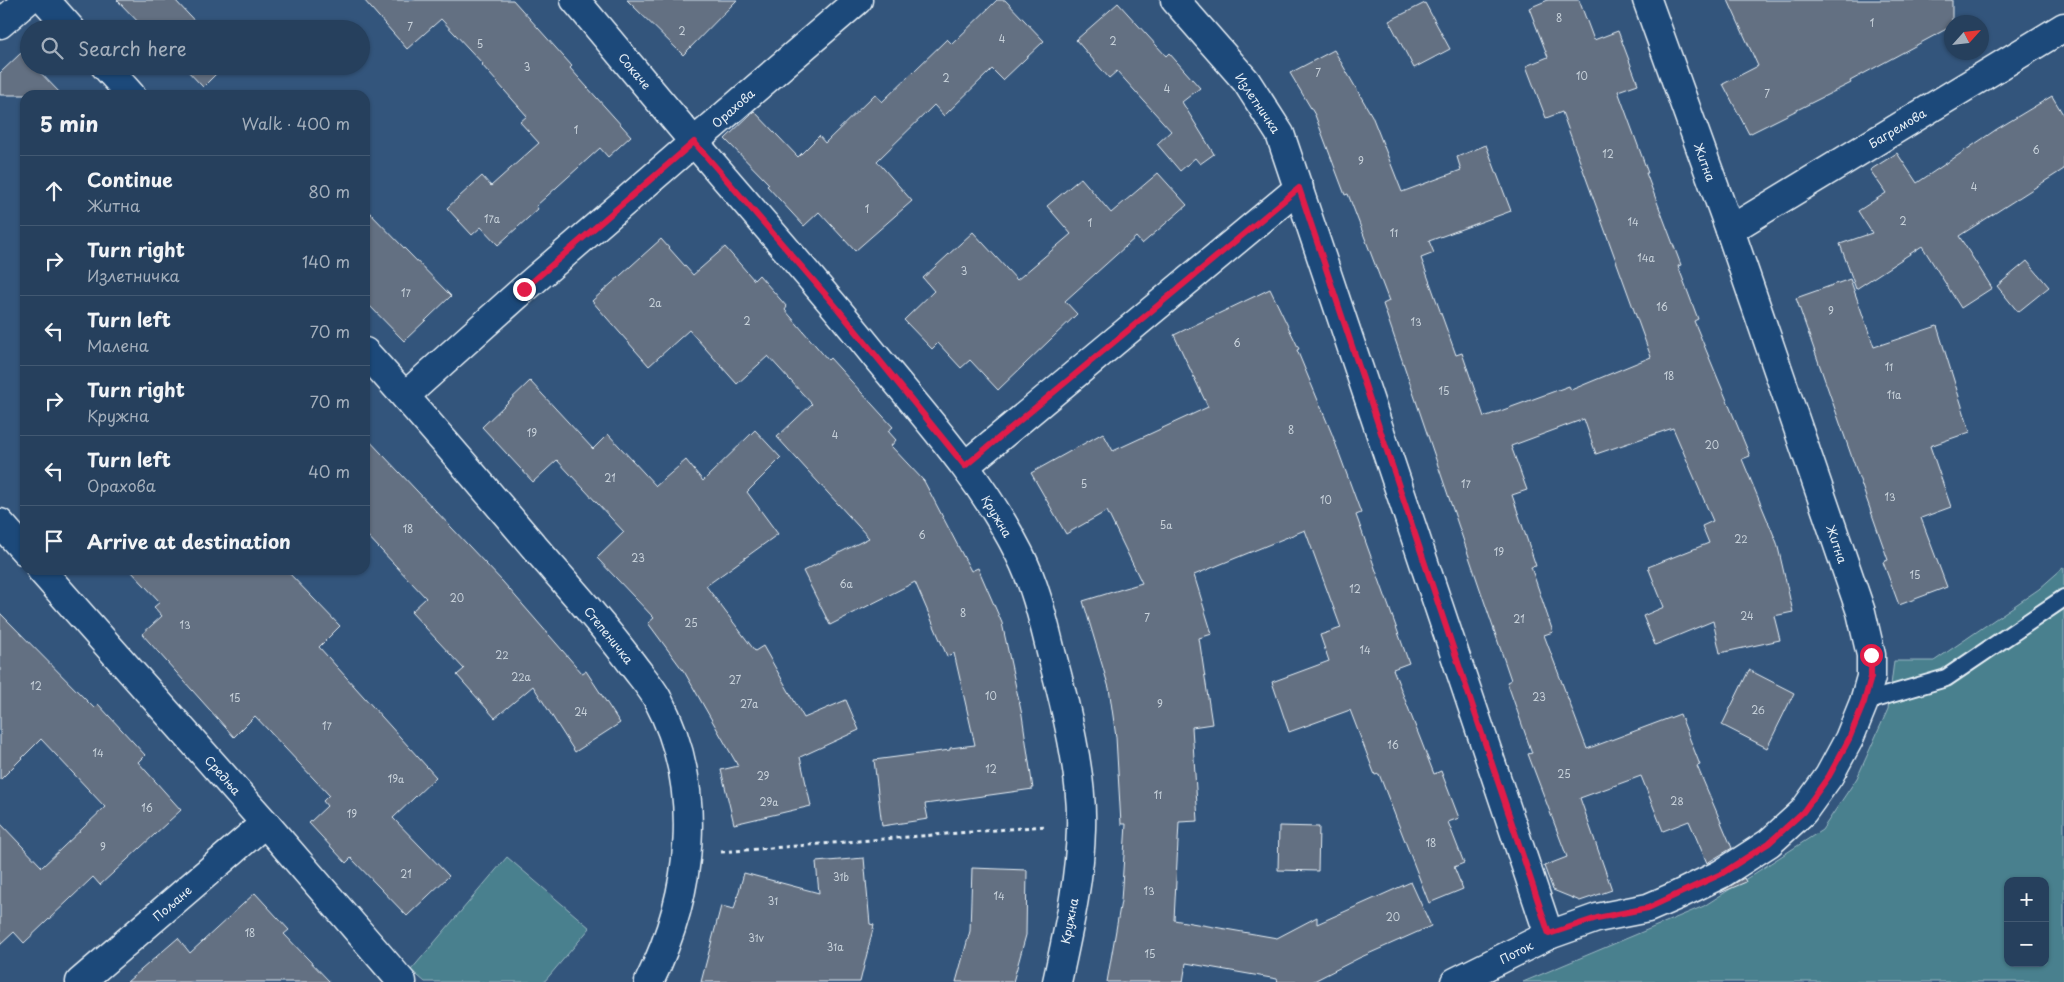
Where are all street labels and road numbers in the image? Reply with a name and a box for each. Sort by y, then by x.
street label: Сокаче [614,49,656,93]
street label: Излетничка [1231,69,1285,137]
street label: Орахова [708,84,759,132]
street label: Багремова [1865,103,1930,152]
street label: Житна [1690,140,1720,184]
street label: Кружна [977,491,1017,541]
street label: Житна [1822,522,1852,566]
street label: Степеничка [580,602,638,668]
street label: Средња [201,751,246,799]
street label: Пољане [149,881,195,925]
street label: Кружна [1056,896,1082,946]
street label: Поток [1496,936,1537,968]

